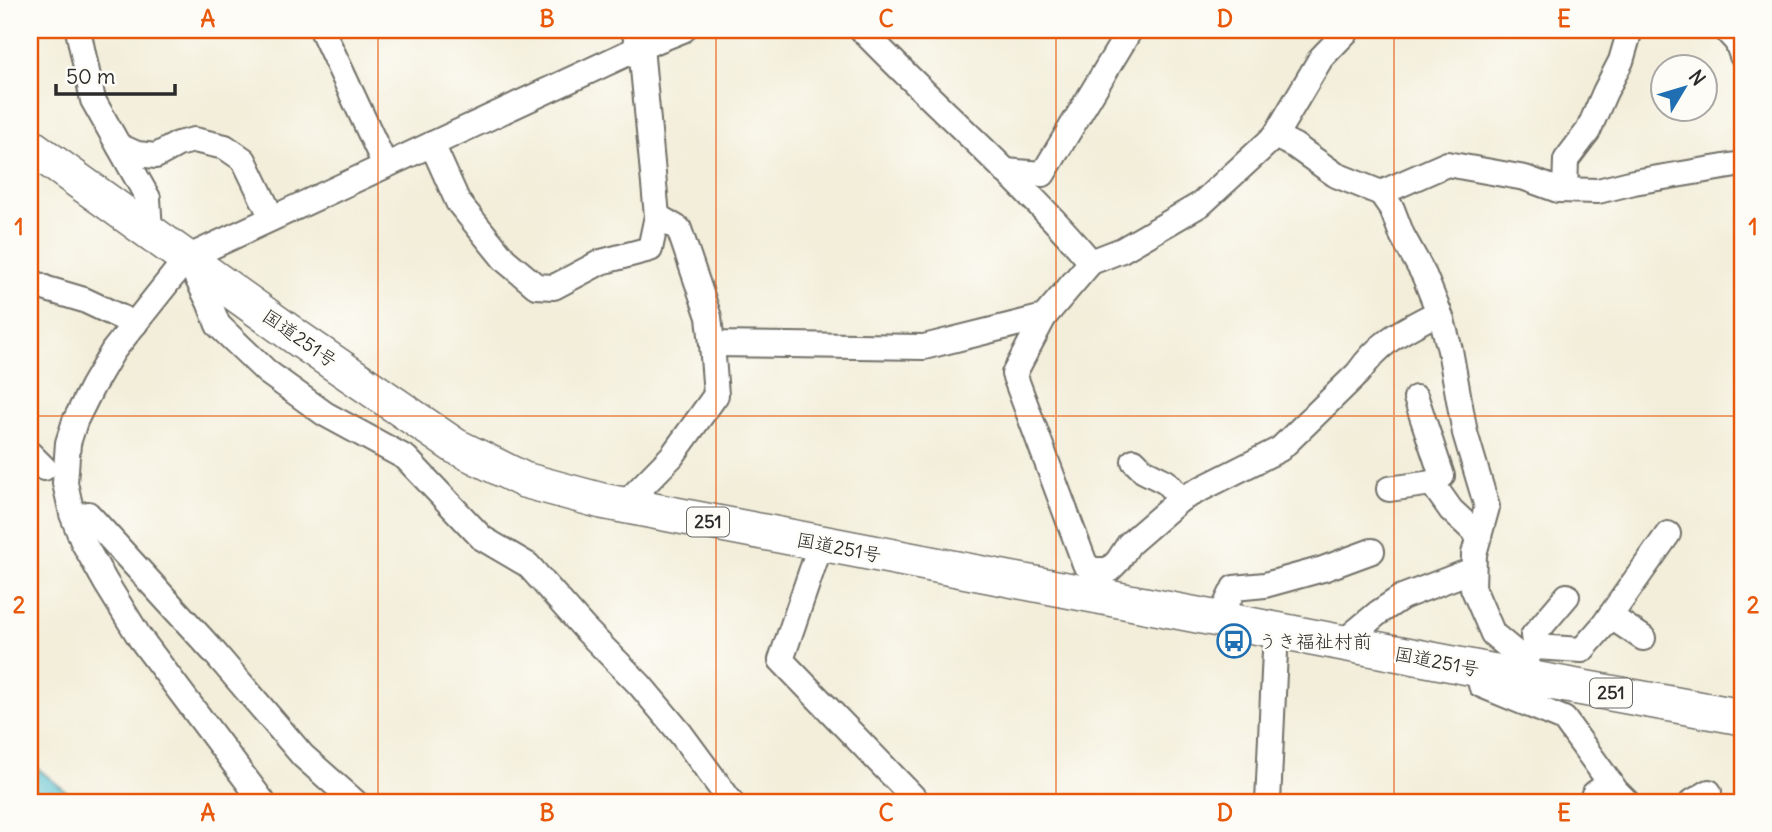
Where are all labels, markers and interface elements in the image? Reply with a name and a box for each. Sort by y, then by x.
text: A [201,4,216,33]
text: B [539,4,555,33]
text: C [878,4,894,33]
text: D [1217,4,1233,33]
text: E [1557,4,1571,33]
scale bar [56,52,175,96]
north arrow [1650,52,1720,122]
text: 50 m [66,63,115,90]
text: N [1684,65,1711,90]
text: 1 [14,212,24,241]
text: 1 [1748,212,1758,241]
street label: 国道251号 [258,304,342,372]
road number: 251 [687,508,729,536]
street label: 国道251号 [795,527,883,567]
text: 2 [13,590,26,619]
text: 2 [1747,590,1760,619]
bus stop icon: うき福祉村前 [1215,622,1253,660]
place label: うき福祉村前 [1258,629,1372,653]
street label: 国道251号 [1393,641,1481,681]
road number: 251 [1590,678,1632,708]
text: A [201,798,216,827]
text: B [539,798,555,827]
text: C [878,798,894,827]
text: D [1217,798,1233,827]
text: E [1557,798,1571,827]

